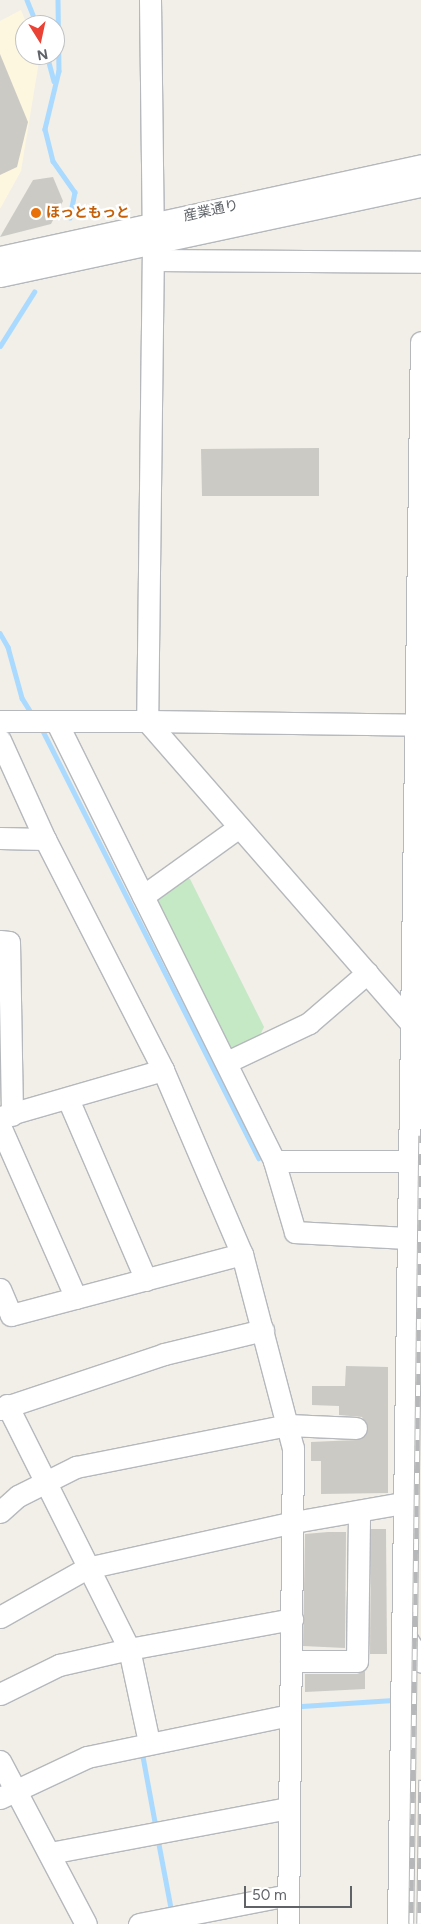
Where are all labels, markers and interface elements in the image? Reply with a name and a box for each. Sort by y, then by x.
north arrow [15,15,65,65]
text: N [36,45,49,64]
street label: 産業通り [182,197,240,225]
place label: ほっともっと [46,205,130,221]
marker: ほっともっと [30,207,42,219]
scale bar [246,1876,354,1908]
text: 50 m [252,1886,287,1904]

